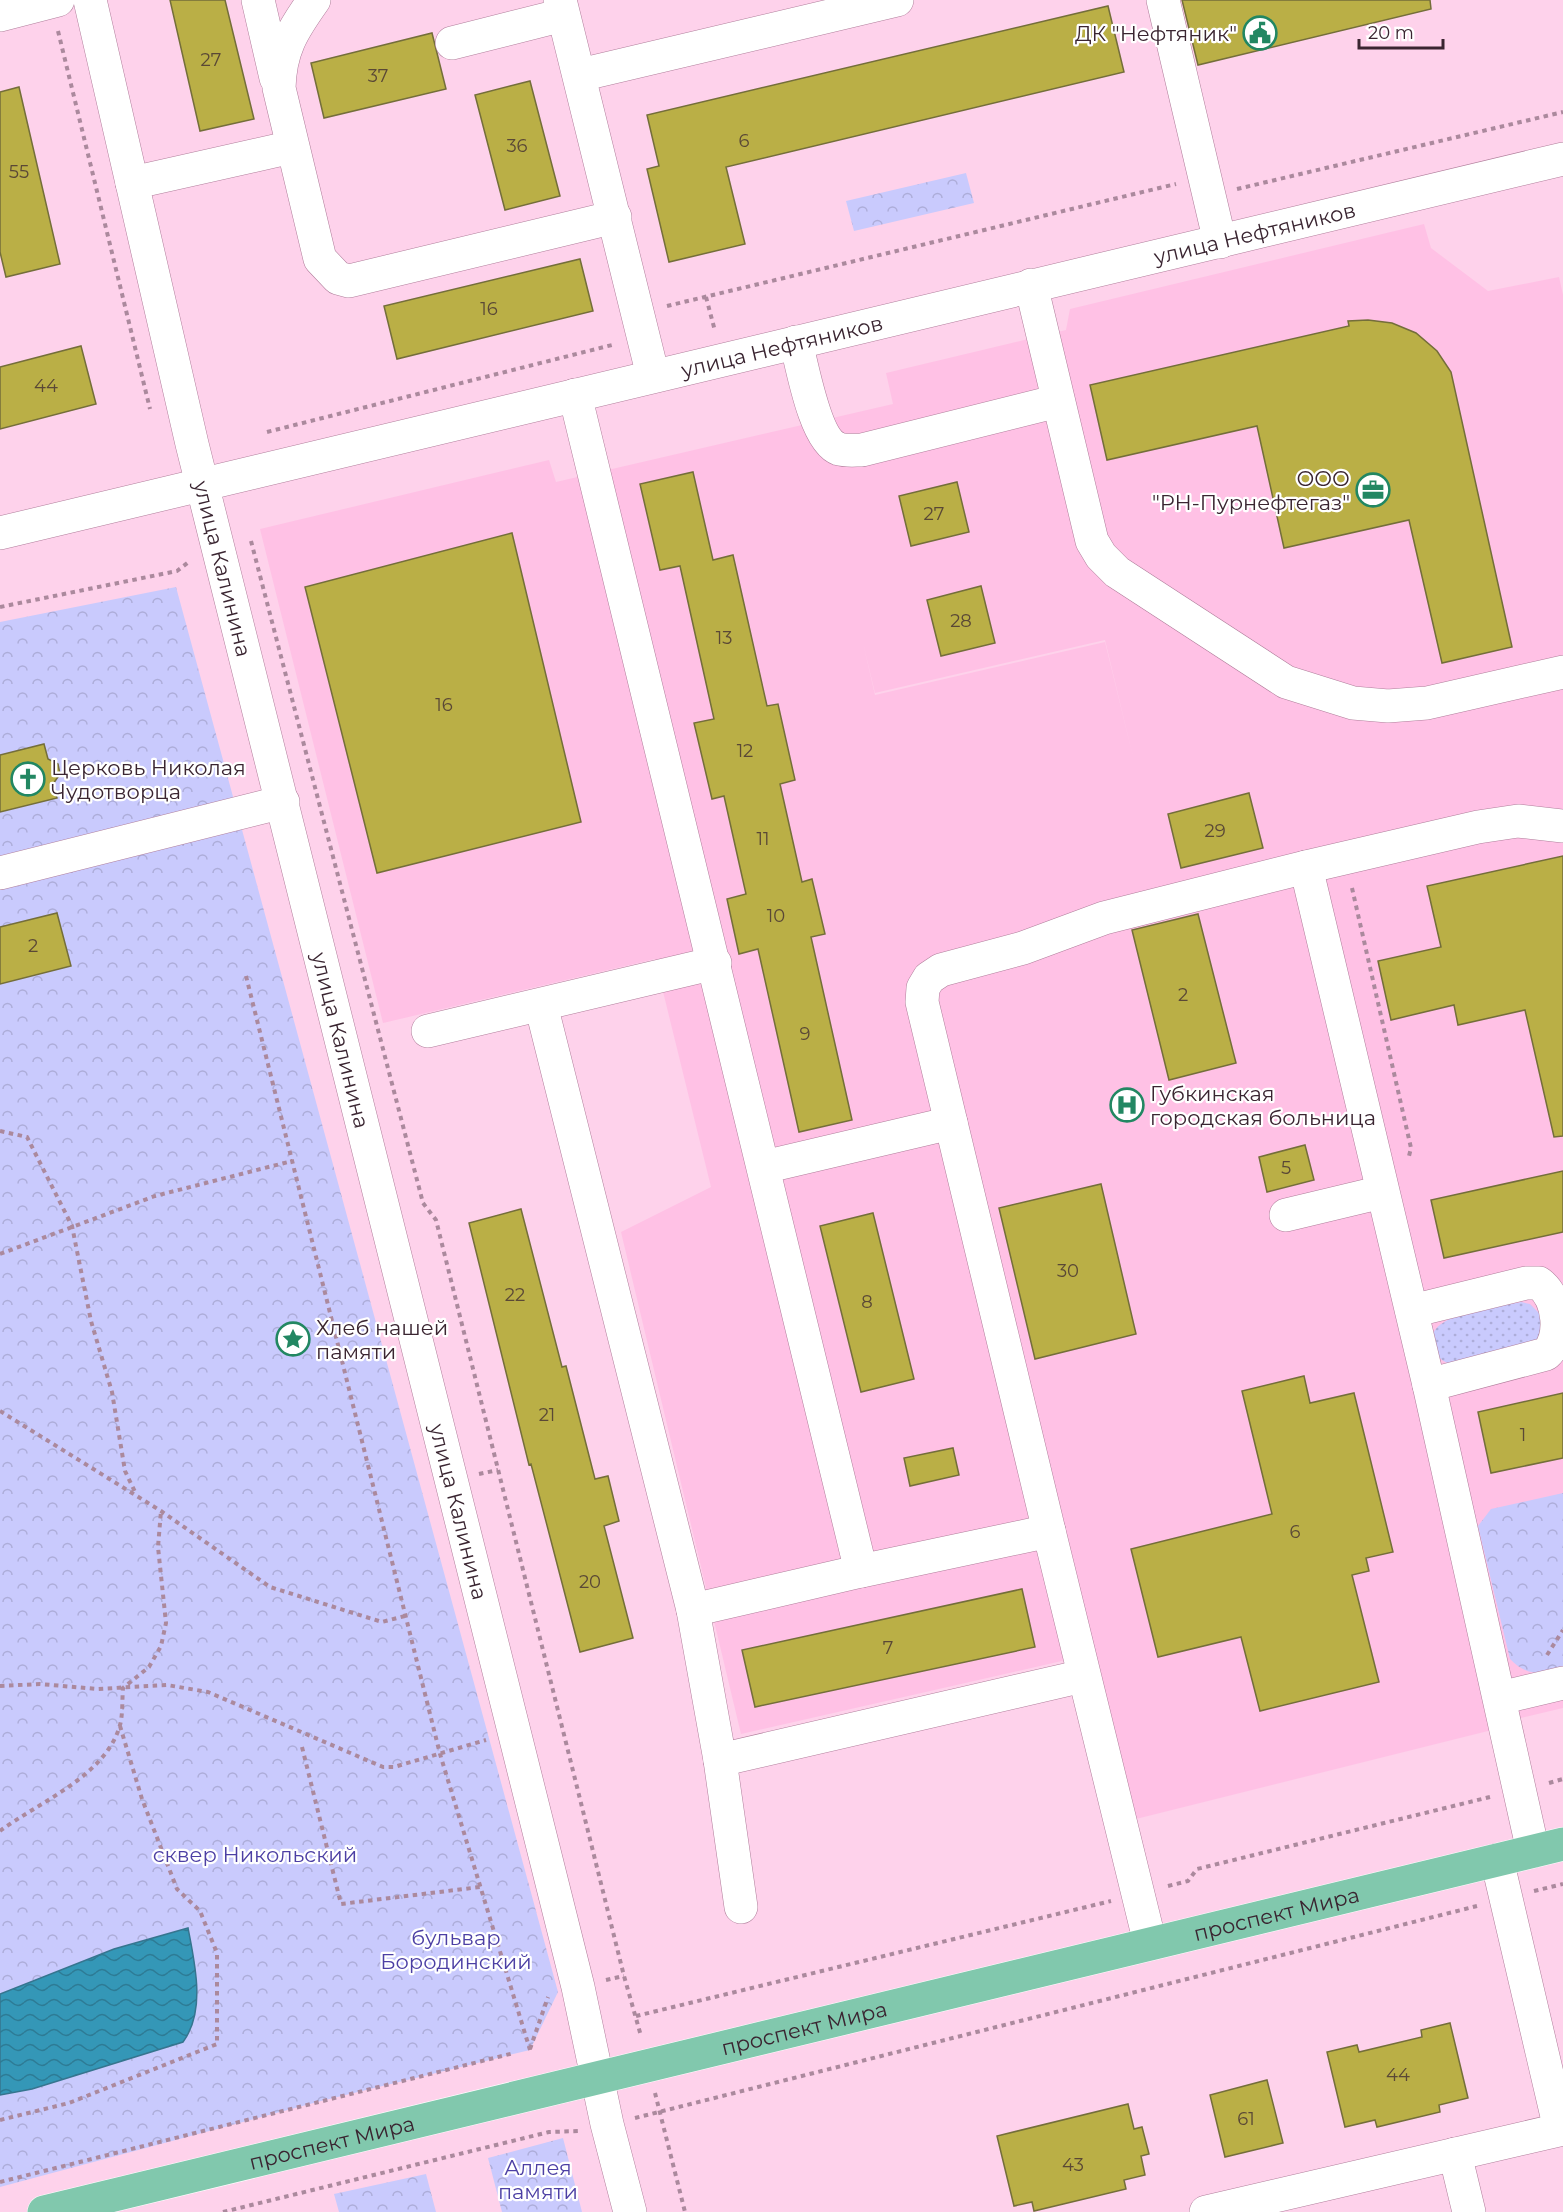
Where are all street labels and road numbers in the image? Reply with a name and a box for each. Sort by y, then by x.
street label: улица Нефтяников [1150,197,1358,269]
street label: улица Нефтяников [678,310,885,382]
street label: улица Калинина [189,477,257,659]
street label: улица Калинина [307,948,375,1131]
street label: улица Калинина [425,1420,493,1602]
street label: проспект Мира [1191,1881,1362,1946]
street label: проспект Мира [719,1996,889,2060]
street label: проспект Мира [246,2110,417,2174]

